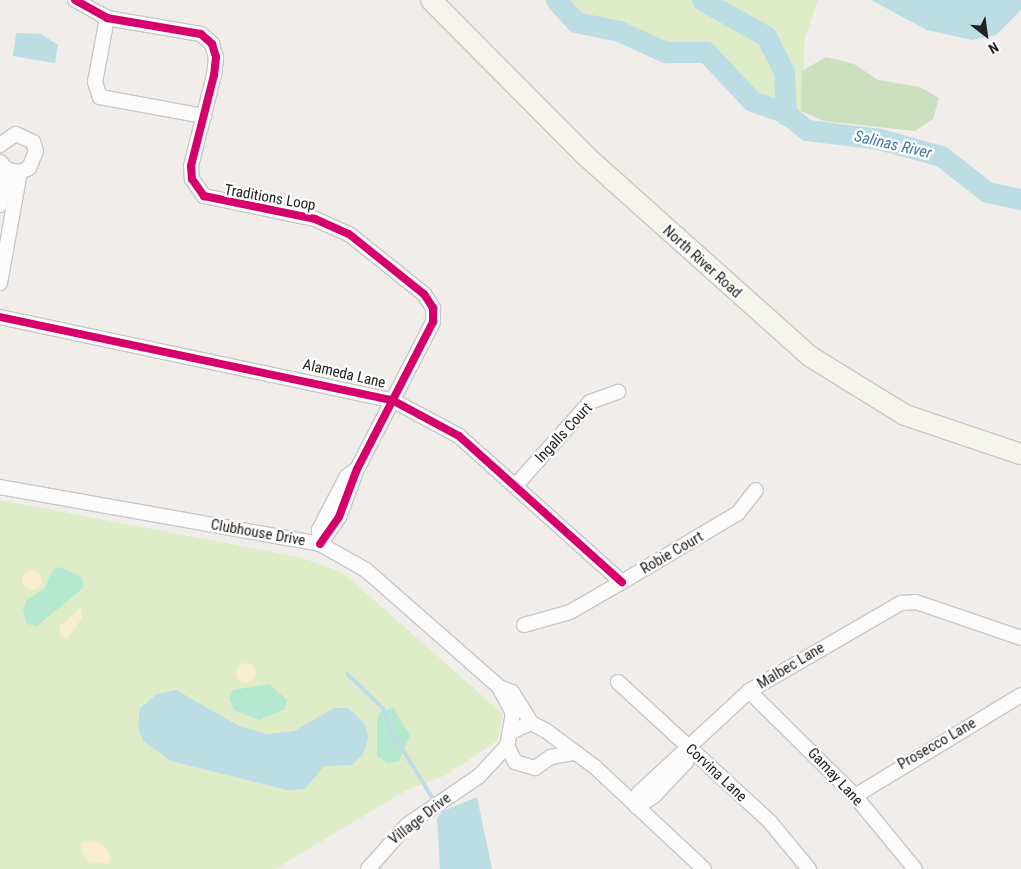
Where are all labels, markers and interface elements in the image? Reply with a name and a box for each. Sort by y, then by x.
north arrow [961,10,1011,60]
text: N [986,39,1001,57]
water label: Salinas River [853,127,933,163]
street label: Traditions Loop [223,181,317,215]
street label: North River Road [659,222,745,302]
street label: Alameda Lane [301,356,387,392]
street label: Ingalls Court [532,399,596,467]
street label: Clubhouse Drive [209,516,307,550]
street label: Robie Court [637,528,707,578]
street label: Malbec Lane [754,639,828,693]
street label: Prosecco Lane [895,714,979,774]
street label: Corvina Lane [682,740,750,806]
street label: Gamay Lane [804,744,866,810]
street label: Village Drive [385,789,455,849]

